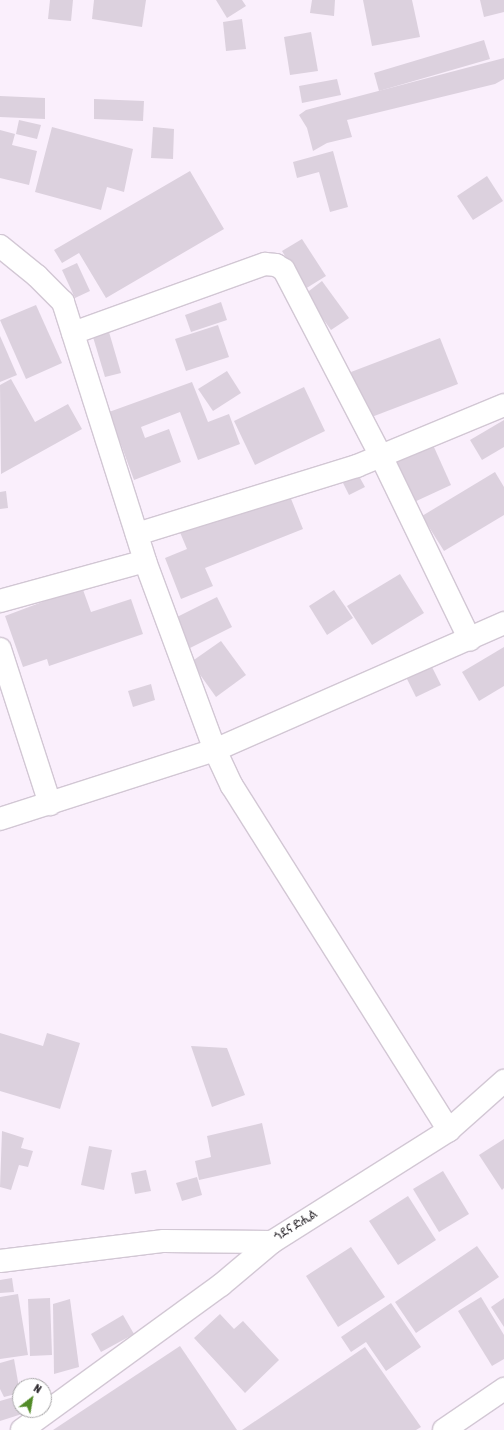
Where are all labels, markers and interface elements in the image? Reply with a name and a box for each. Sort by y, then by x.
street label: ጎደና ድሒል [272,1207,320,1245]
north arrow [12,1378,52,1418]
text: N [32,1382,44,1395]

